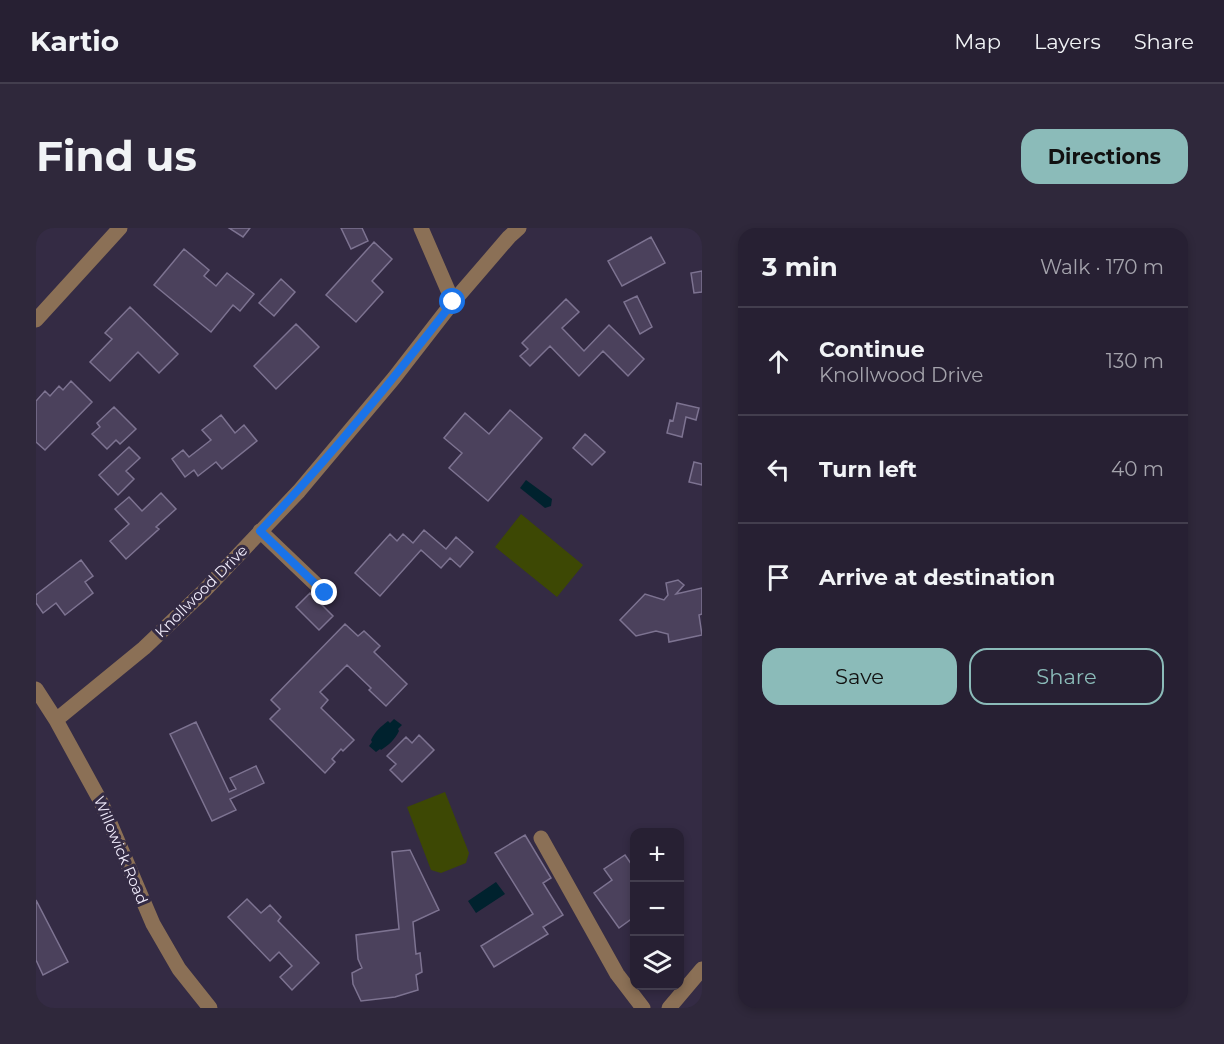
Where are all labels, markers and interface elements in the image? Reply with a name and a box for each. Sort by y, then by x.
text: Kartio [30,24,119,58]
text: Map [954,29,1001,54]
text: Layers [1034,29,1101,54]
text: Share [1134,29,1194,54]
button: Directions [1021,129,1188,184]
text: Find us [36,130,197,182]
text: 3 min [762,251,838,283]
text: Walk · 170 m [1040,255,1164,279]
route start [439,288,465,314]
text: Continue [819,336,925,363]
icon: ahead [762,345,795,378]
text: 130 m [1106,349,1164,373]
text: Knollwood Drive [819,363,983,387]
icon: left [762,453,795,486]
text: Turn left [819,456,917,483]
text: 40 m [1111,457,1164,481]
street label: Knollwood Drive [151,541,251,641]
icon: arrive [762,561,795,594]
text: Arrive at destination [819,564,1055,591]
route end [311,579,337,605]
button: Save [762,648,957,705]
button: Share [969,648,1164,705]
street label: Willowick Road [90,793,152,907]
map controls [630,828,684,990]
button: + [630,828,684,882]
button: − [630,882,684,936]
button: layers [630,936,684,990]

